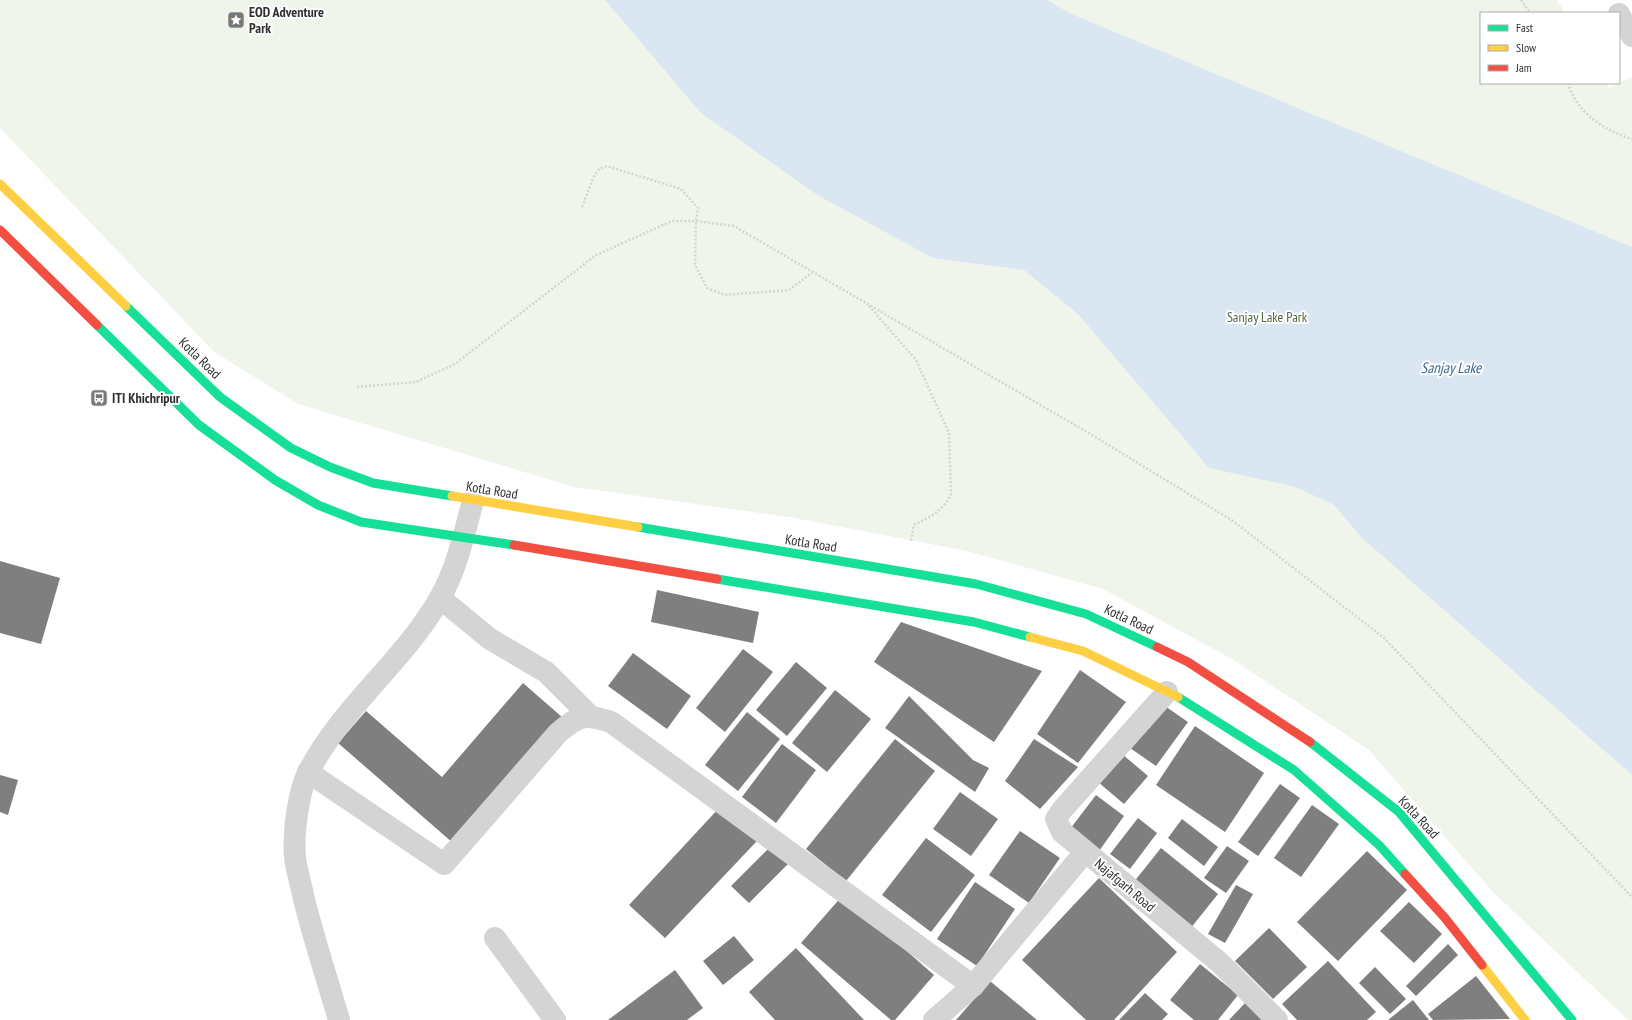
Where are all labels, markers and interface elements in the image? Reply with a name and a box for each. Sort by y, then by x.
place label: EOD Adventure Park [249,3,324,37]
place icon: EOD Adventure Park [226,10,246,30]
legend [1480,12,1620,84]
text: Fast [1516,20,1534,35]
text: Slow [1516,40,1537,55]
text: Jam [1515,60,1532,75]
park label: Sanjay Lake Park [1227,308,1308,326]
street label: Kotla Road [175,333,225,383]
water label: Sanjay Lake [1421,358,1482,377]
bus stop icon: ITI Khichripur [89,388,109,408]
place label: ITI Khichripur [112,389,181,407]
street label: Kotla Road [465,477,519,503]
street label: Kotla Road [784,530,838,556]
street label: Kotla Road [1102,600,1156,638]
street label: Kotla Road [1395,792,1443,842]
street label: Najafgarh Road [1091,854,1159,916]

